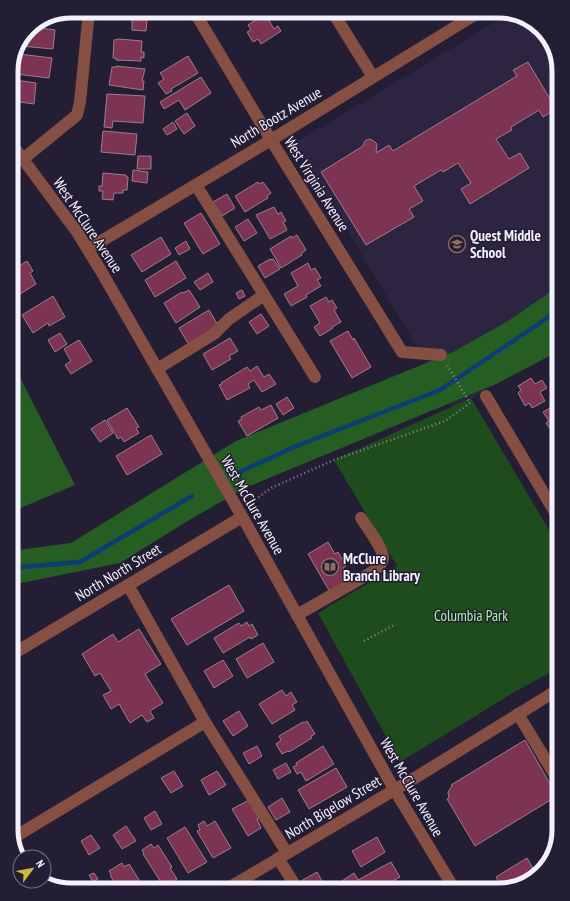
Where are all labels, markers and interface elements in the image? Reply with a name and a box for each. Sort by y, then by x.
street label: North Bootz Avenue [227,82,325,152]
street label: West Virginia Avenue [280,133,354,235]
street label: West McClure Avenue [49,174,127,276]
place label: Quest Middle School [470,226,541,262]
school or university icon: Quest Middle School [447,234,467,254]
street label: West McClure Avenue [217,452,289,558]
street label: North North Street [72,539,164,605]
place label: McClure Branch Library [343,549,421,585]
library icon: McClure Branch Library [320,557,340,577]
park label: Columbia Park [434,606,508,625]
street label: West McClure Avenue [376,734,448,840]
street label: North Bigelow Street [282,771,384,843]
north arrow [12,849,52,889]
text: N [33,857,48,870]

